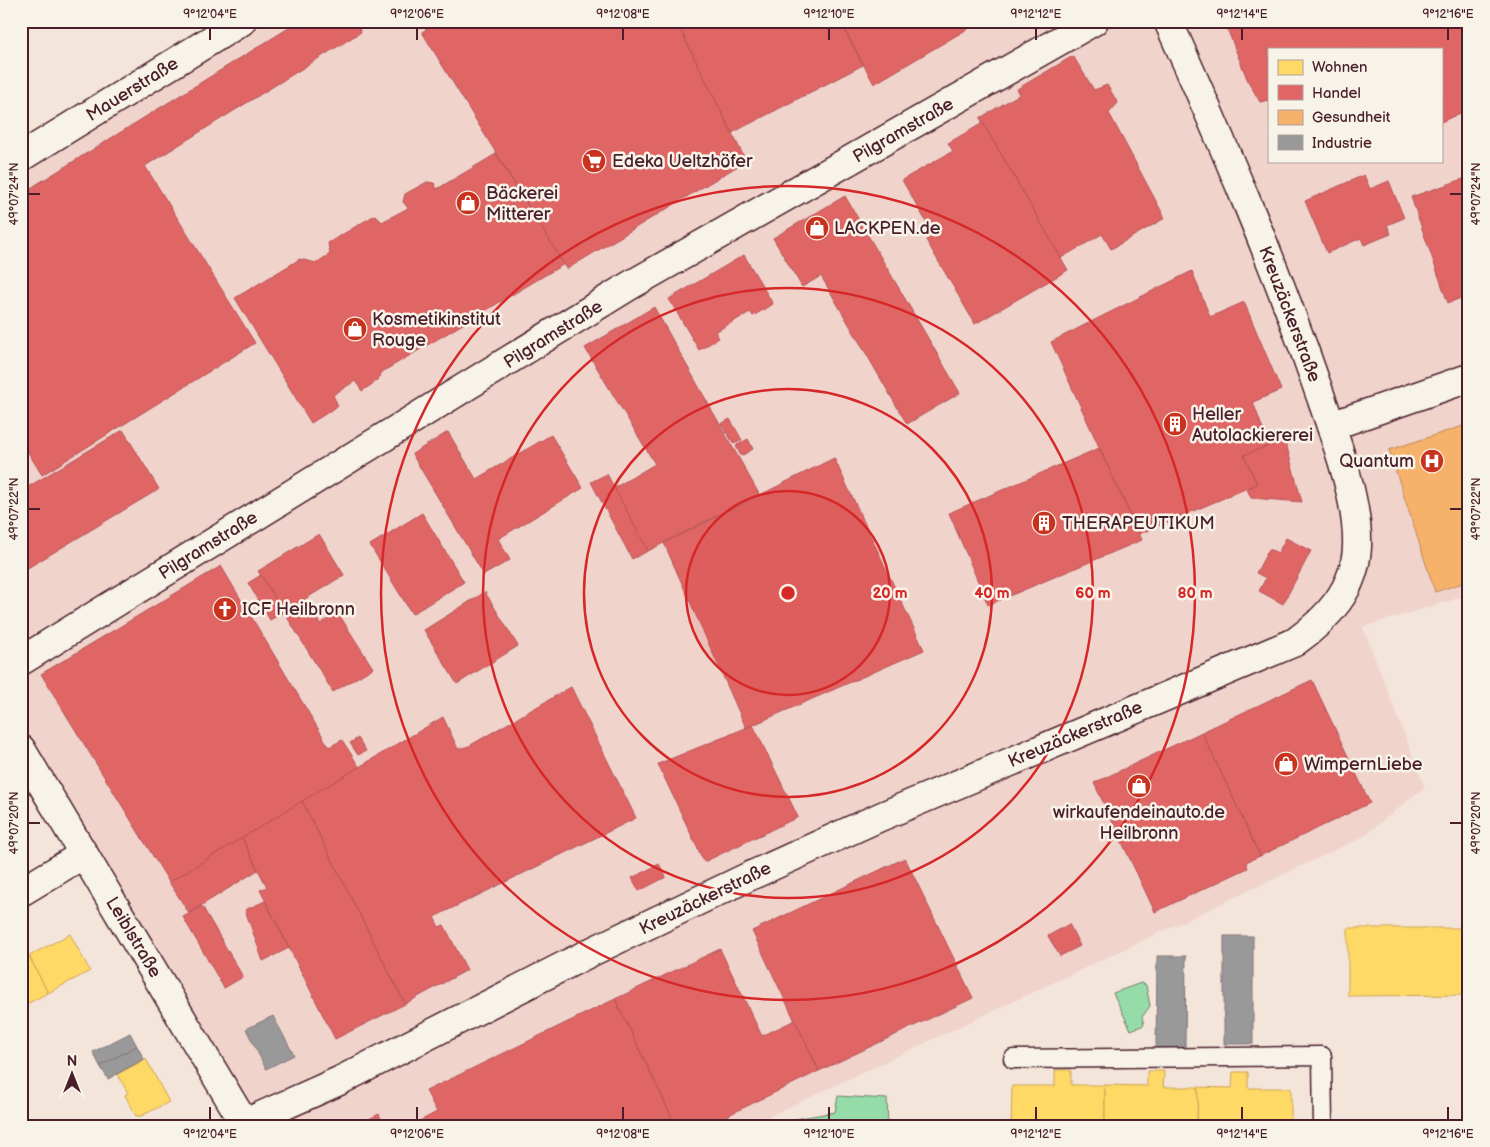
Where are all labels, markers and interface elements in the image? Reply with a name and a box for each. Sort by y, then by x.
text: 9°12'04"E [183,7,237,22]
text: 9°12'06"E [390,7,444,22]
text: 9°12'08"E [596,7,650,22]
text: 9°12'10"E [804,7,855,22]
text: 9°12'12"E [1011,7,1062,22]
text: 9°12'14"E [1216,7,1268,22]
text: 9°12'16"E [1422,7,1474,22]
legend [1268,48,1442,162]
street label: Mauerstraße [82,53,182,126]
text: Wohnen [1312,58,1367,77]
text: Handel [1312,84,1361,103]
street label: Pilgramstraße [849,93,957,168]
text: Gesundheit [1312,108,1391,127]
text: Industrie [1312,134,1372,153]
supermarket icon: Edeka Ueltzhöfer [581,148,607,174]
place label: Edeka Ueltzhöfer [612,151,753,172]
text: 49°07'24"N [7,162,22,226]
text: 49°07'24"N [1469,162,1484,226]
place label: Bäckerei Mitterer [486,183,558,225]
shop icon: Bäckerei Mitterer [455,190,481,216]
shop icon: LACKPEN.de [804,215,830,241]
place label: LACKPEN.de [834,218,941,239]
street label: Kreuzäckerstraße [1254,243,1325,385]
street label: Pilgramstraße [500,296,607,373]
place label: Kosmetikinstitut Rouge [372,309,501,351]
shop icon: Kosmetikinstitut Rouge [342,316,368,342]
place label: Heller Autolackiererei [1192,404,1313,446]
building icon: Heller Autolackiererei [1162,411,1188,437]
hospital icon: Quantum [1419,448,1445,474]
place label: Quantum [1339,451,1414,472]
text: 49°07'22"N [7,477,22,541]
text: 49°07'22"N [1469,477,1484,541]
street label: Pilgramstraße [155,507,262,584]
building icon: THERAPEUTIKUM [1031,510,1057,536]
place label: THERAPEUTIKUM [1062,513,1215,534]
centre of rings [779,584,797,602]
text: 20 m [873,584,908,603]
text: 40 m [974,584,1010,603]
text: 60 m [1075,584,1111,603]
text: 80 m [1177,584,1213,603]
church icon: ICF Heilbronn [212,596,238,622]
place label: ICF Heilbronn [242,599,355,620]
street label: Kreuzäckerstraße [1005,697,1146,772]
shop icon: WimpernLiebe [1273,751,1299,777]
place label: WimpernLiebe [1304,754,1423,775]
shop icon: wirkaufendeinauto.de Heilbronn [1126,773,1152,799]
text: 49°07'20"N [7,791,22,855]
text: 49°07'20"N [1469,791,1484,855]
place label: wirkaufendeinauto.de Heilbronn [1053,802,1225,844]
street label: Kreuzäckerstraße [636,857,775,939]
street label: Leiblstraße [101,893,166,982]
north arrow [48,1050,98,1100]
text: N [67,1053,77,1070]
text: 9°12'04"E [183,1127,237,1142]
text: 9°12'06"E [390,1127,444,1142]
text: 9°12'08"E [596,1127,650,1142]
text: 9°12'10"E [804,1127,855,1142]
text: 9°12'12"E [1011,1127,1062,1142]
text: 9°12'14"E [1216,1127,1268,1142]
text: 9°12'16"E [1422,1127,1474,1142]

